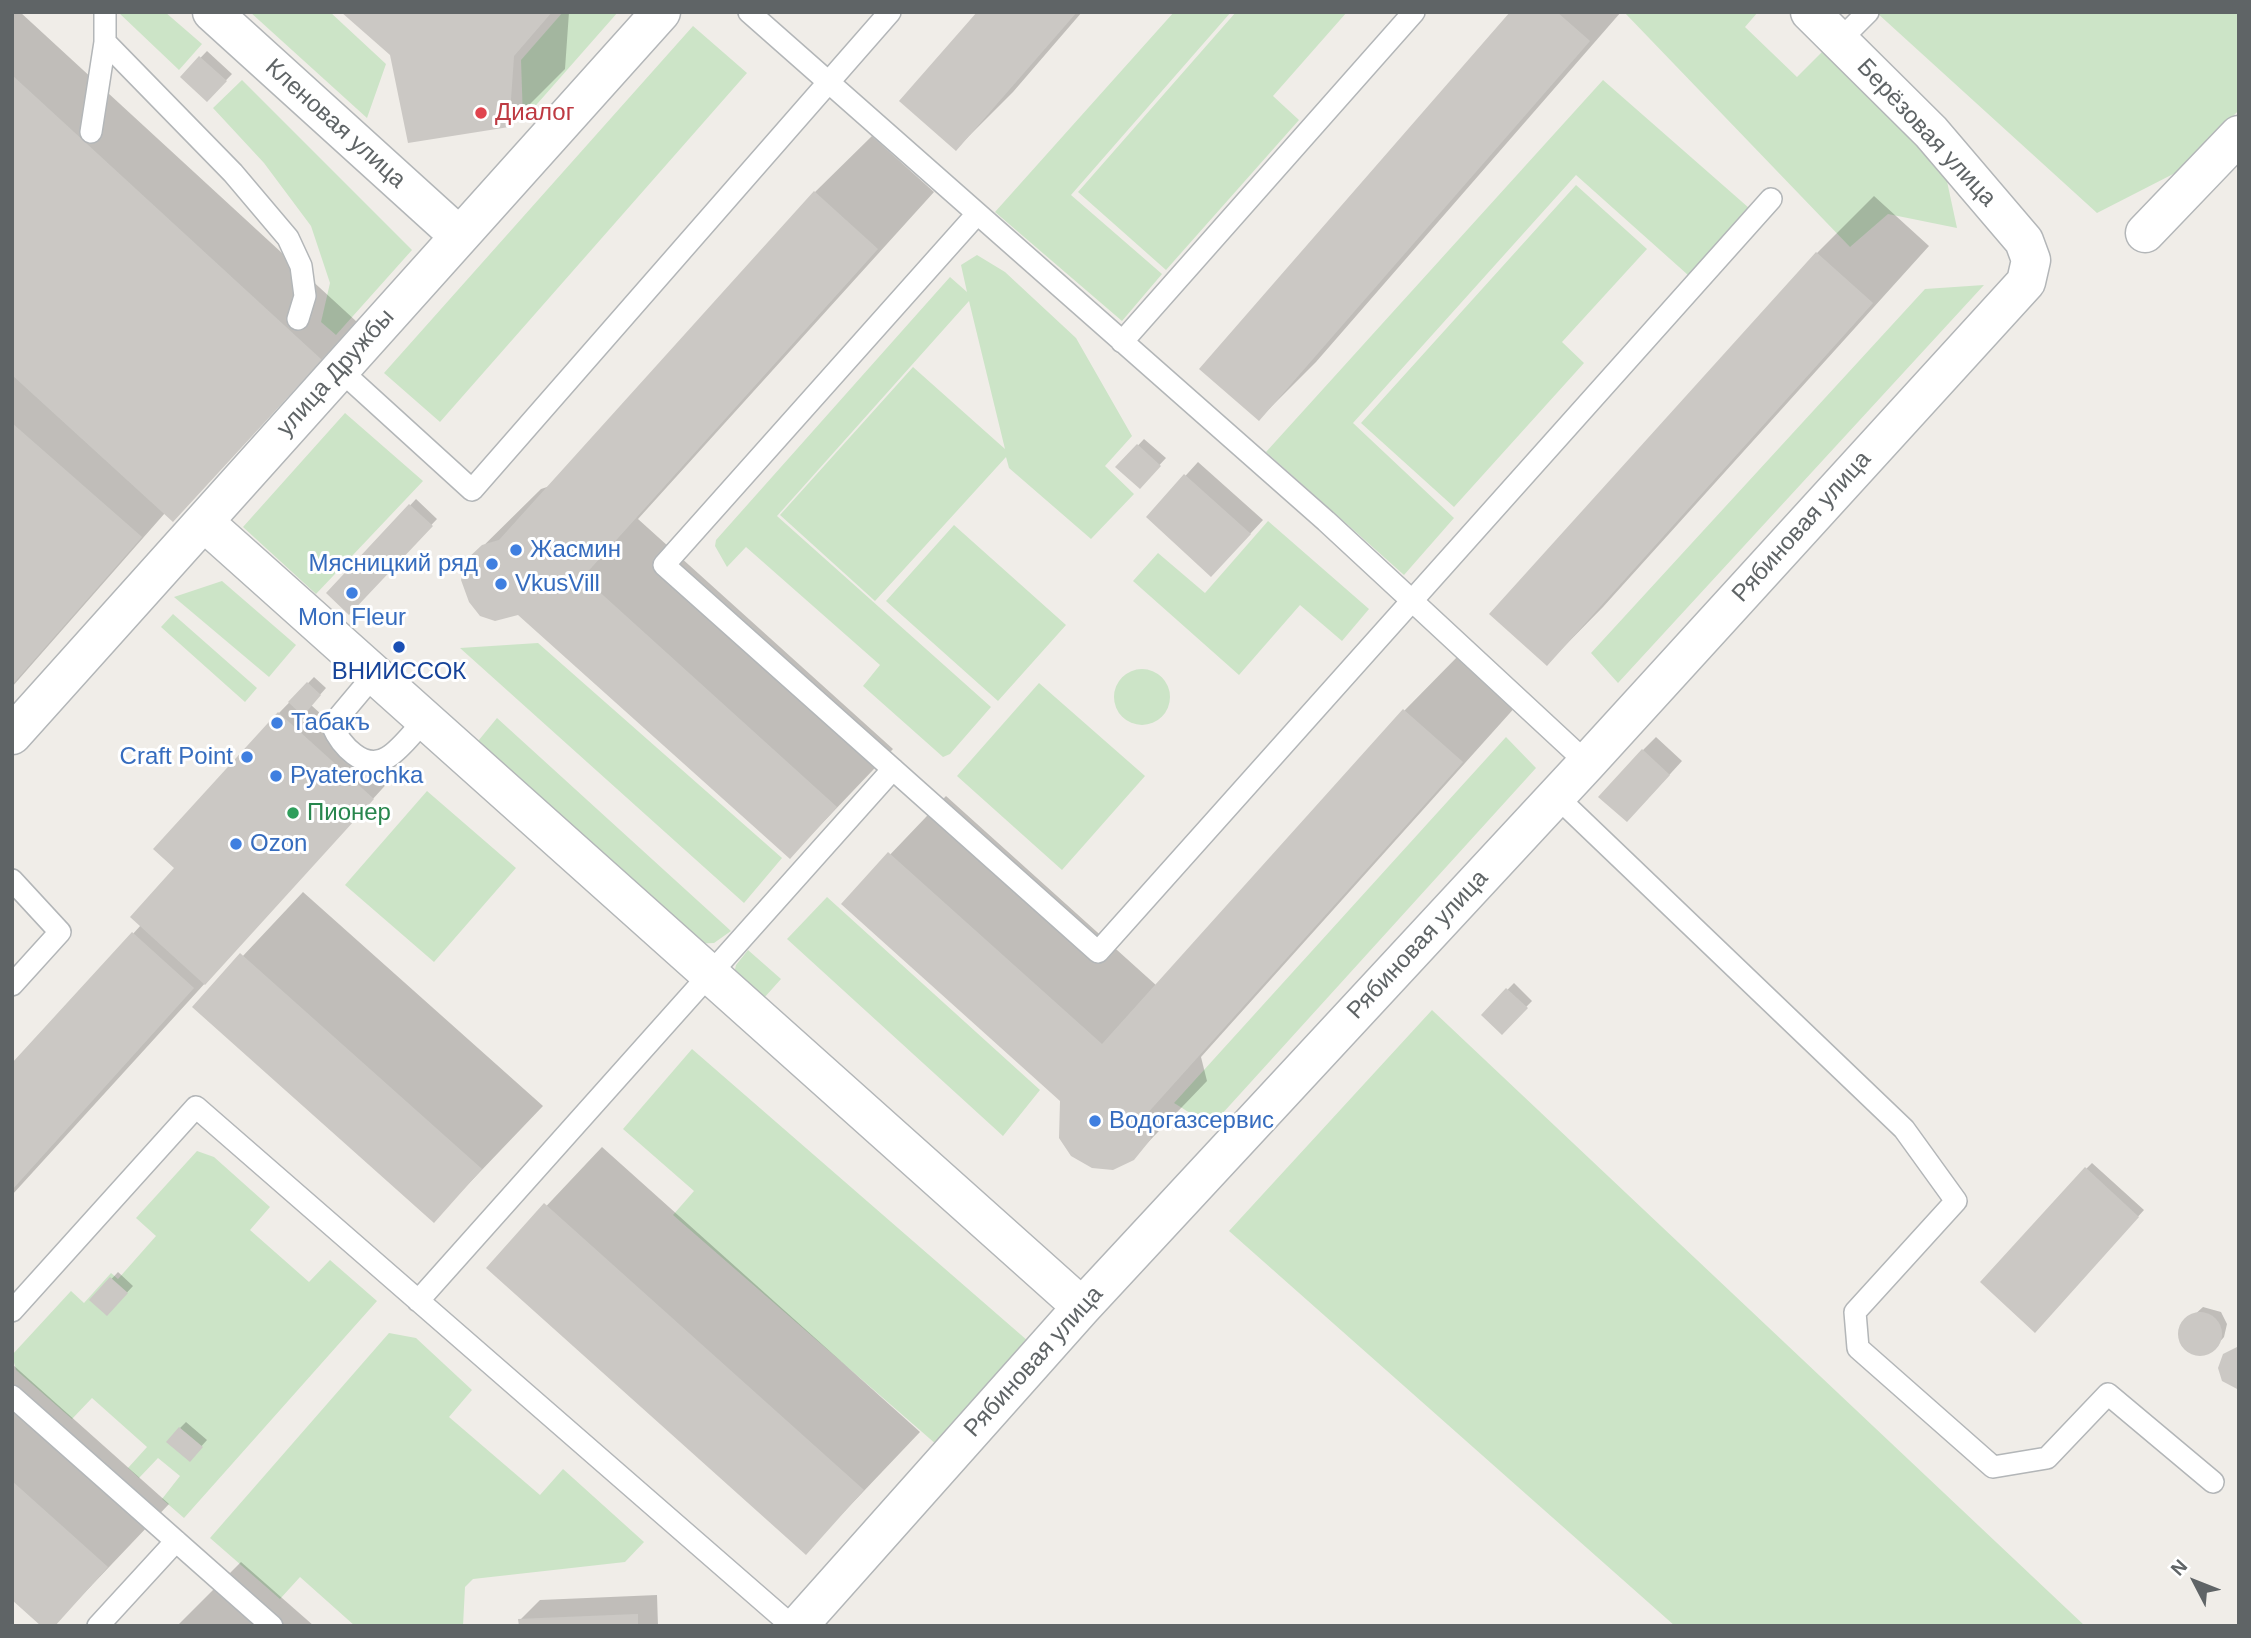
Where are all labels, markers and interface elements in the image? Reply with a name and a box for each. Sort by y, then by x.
street label: Кленовая улица [259,53,411,195]
street label: Берёзовая улица [1850,53,2002,213]
place label: Диалог [495,99,574,127]
marker: Диалог [473,105,489,121]
street label: улица Дружбы [271,303,401,443]
street label: Рябиновая улица [1727,445,1877,609]
place label: Жасмин [530,536,621,564]
marker: Жасмин [508,542,524,558]
place label: Мясницкий ряд [309,550,478,578]
marker: Мясницкий ряд [484,556,500,572]
place label: VkusVill [515,570,600,598]
marker: VkusVill [493,576,509,592]
marker: Mon Fleur [344,585,360,601]
place label: Mon Fleur [298,604,406,632]
marker: ВНИИССОК [391,639,407,655]
place label: ВНИИССОК [332,658,466,686]
place label: Табакъ [291,709,370,737]
marker: Табакъ [269,715,285,731]
place label: Craft Point [120,743,233,771]
marker: Craft Point [239,749,255,765]
place label: Pyaterochka [290,762,423,790]
marker: Pyaterochka [268,768,284,784]
place label: Пионер [307,799,391,827]
marker: Пионер [285,805,301,821]
place label: Ozon [250,830,307,858]
marker: Ozon [228,836,244,852]
street label: Рябиновая улица [1342,864,1494,1026]
place label: Водогазсервис [1109,1107,1274,1135]
marker: Водогазсервис [1087,1113,1103,1129]
street label: Рябиновая улица [959,1280,1109,1444]
north arrow [2160,1547,2230,1617]
text: N [2167,1555,2191,1580]

